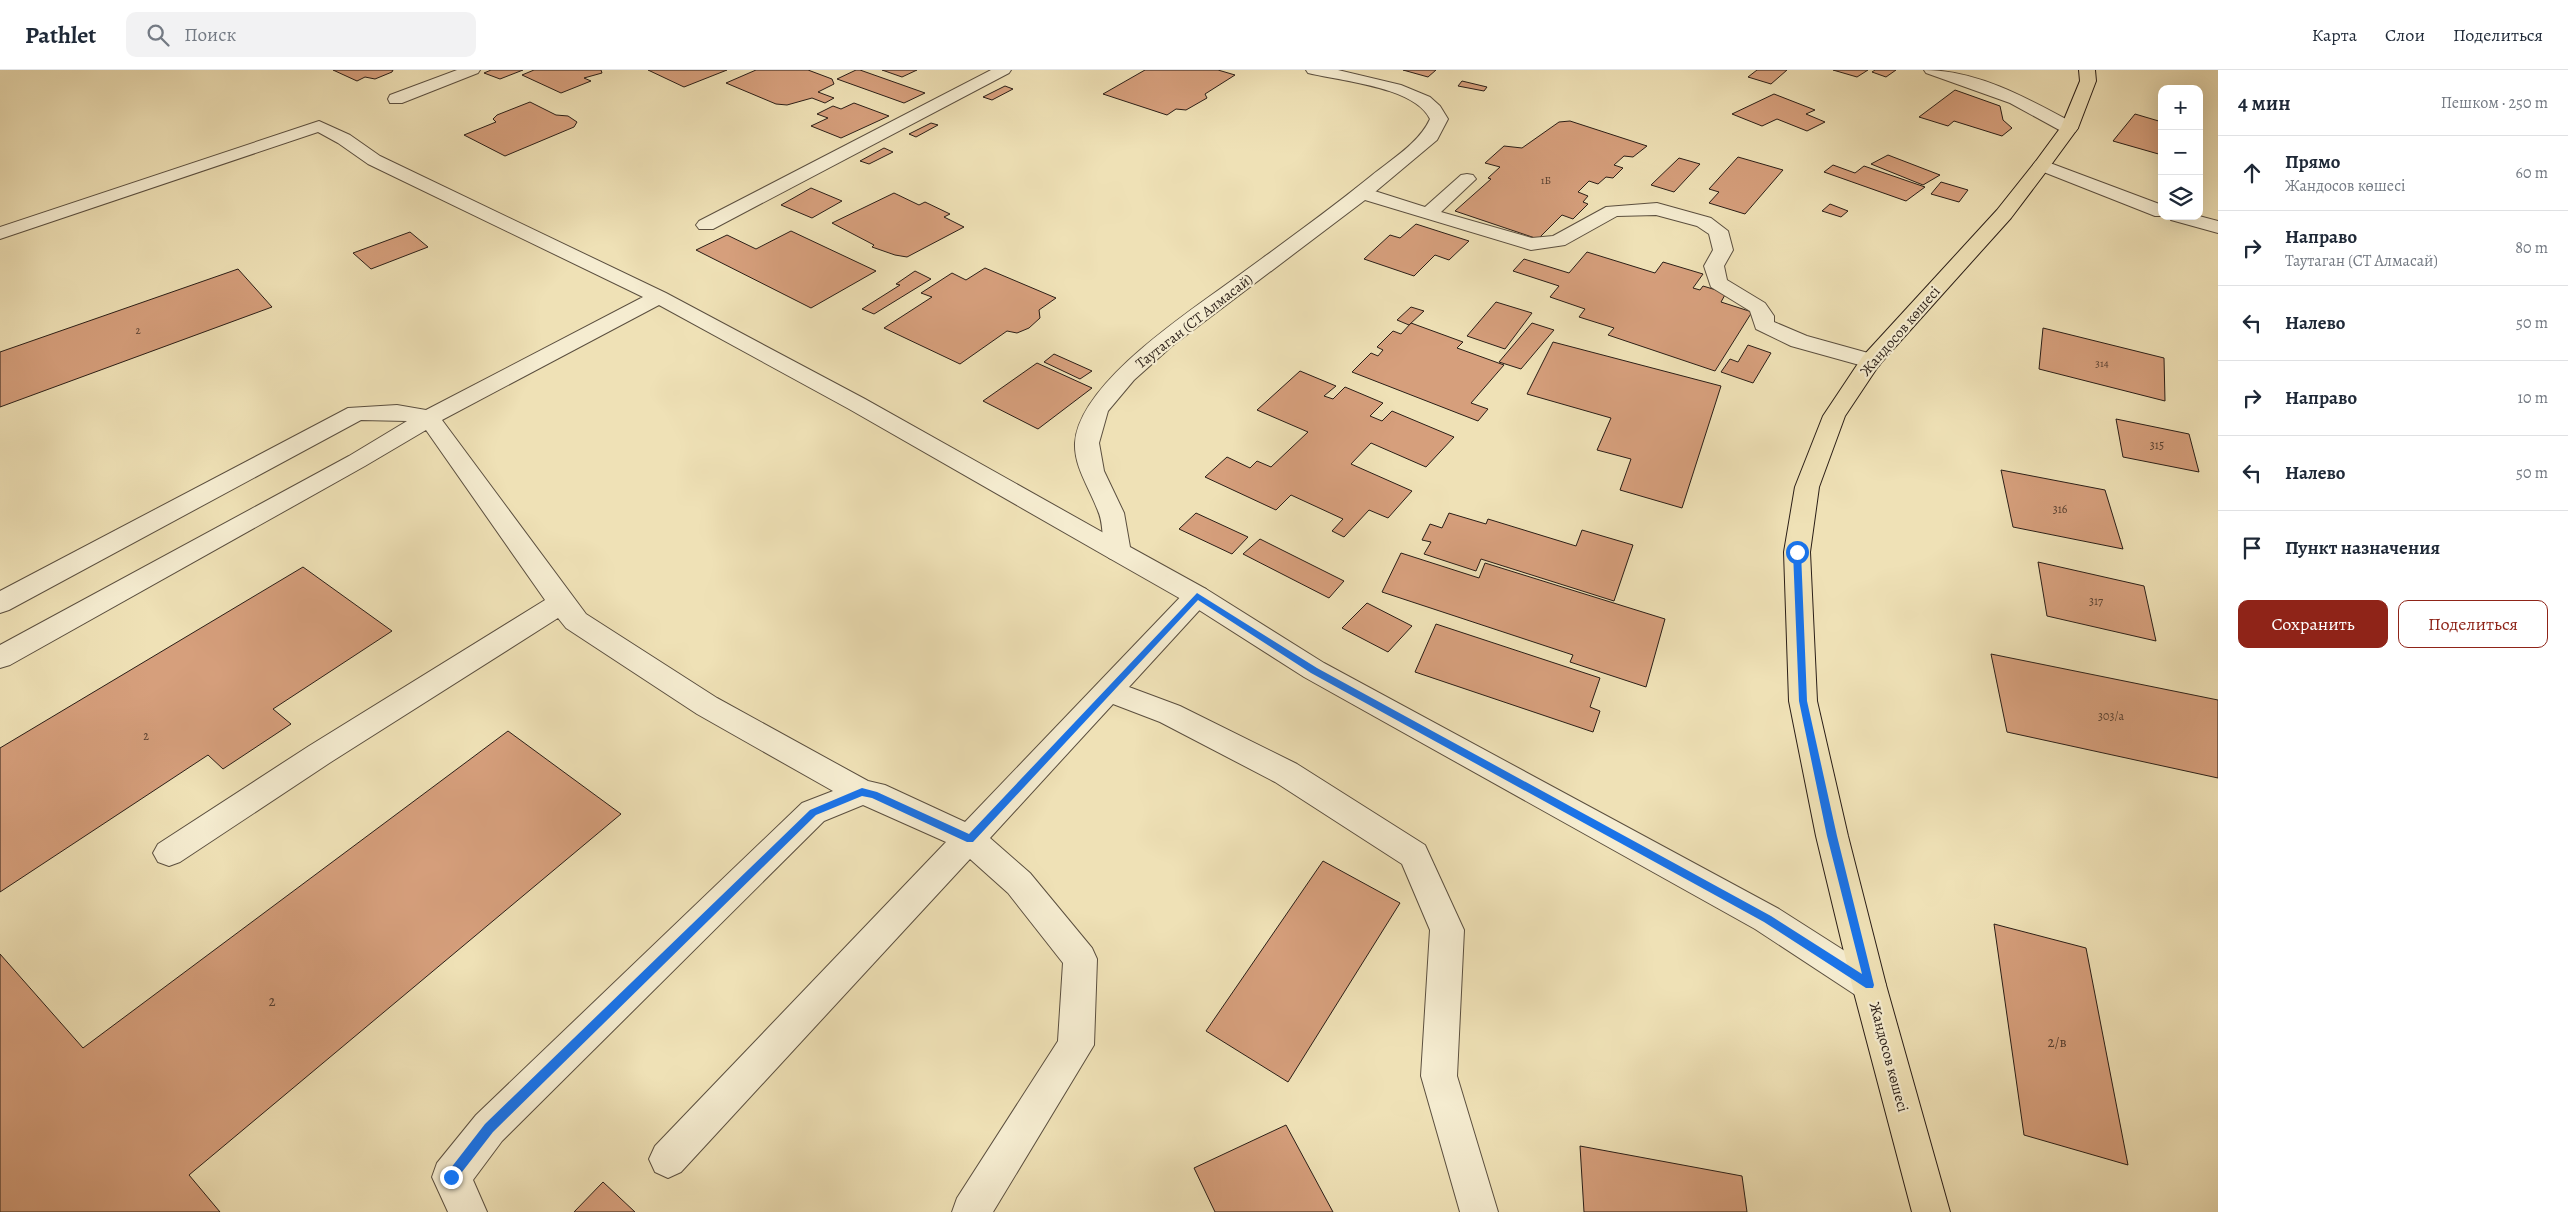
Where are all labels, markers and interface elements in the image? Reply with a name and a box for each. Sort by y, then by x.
search box [126,12,476,57]
text: Pathlet [25,19,96,51]
icon: search [144,21,172,49]
text: Поиск [184,22,236,48]
text: Карта [2312,23,2357,47]
text: Слои [2385,23,2425,47]
text: Поделиться [2453,23,2543,47]
map controls [2158,85,2203,220]
button: + [2158,85,2203,130]
text: 4 мин [2238,89,2291,117]
text: Пешком · 250 m [2441,92,2548,114]
button: − [2158,130,2203,175]
text: Прямо [2285,149,2340,175]
icon: ahead [2238,159,2266,187]
text: 60 m [2516,162,2548,184]
house number: 1Б [1541,173,1551,188]
button: layers [2158,175,2203,220]
text: Жандосов көшесі [2285,175,2406,197]
text: Направо [2285,224,2357,250]
icon: right [2238,234,2266,262]
text: 80 m [2515,237,2548,259]
text: Таутаган (СТ Алмасай) [2285,250,2438,272]
street label: Таутаган (СТ Алмасай) [1131,269,1257,373]
street label: Жандосов көшесі [1855,282,1945,380]
icon: left [2238,309,2266,337]
text: Налево [2285,310,2345,336]
text: 50 m [2516,312,2548,334]
house number: 2 [135,323,141,338]
house number: 314 [2095,356,2109,371]
icon: right [2238,384,2266,412]
text: Направо [2285,385,2357,411]
text: 10 m [2518,387,2548,409]
house number: 315 [2150,437,2164,453]
icon: left [2238,459,2266,487]
text: Налево [2285,460,2345,486]
text: 50 m [2516,462,2548,484]
house number: 316 [2053,501,2068,517]
icon: arrive [2238,534,2266,562]
text: Пункт назначения [2285,535,2440,561]
route start [1786,541,1809,564]
house number: 317 [2089,593,2104,609]
button: Сохранить [2238,600,2388,648]
button: Поделиться [2398,600,2548,648]
house number: 303/а [2098,708,2124,724]
house number: 2 [143,728,149,744]
house number: 2 [268,991,276,1011]
street label: Жандосов көшесі [1865,1000,1913,1114]
house number: 2/в [2047,1032,2067,1052]
route end [440,1166,463,1189]

